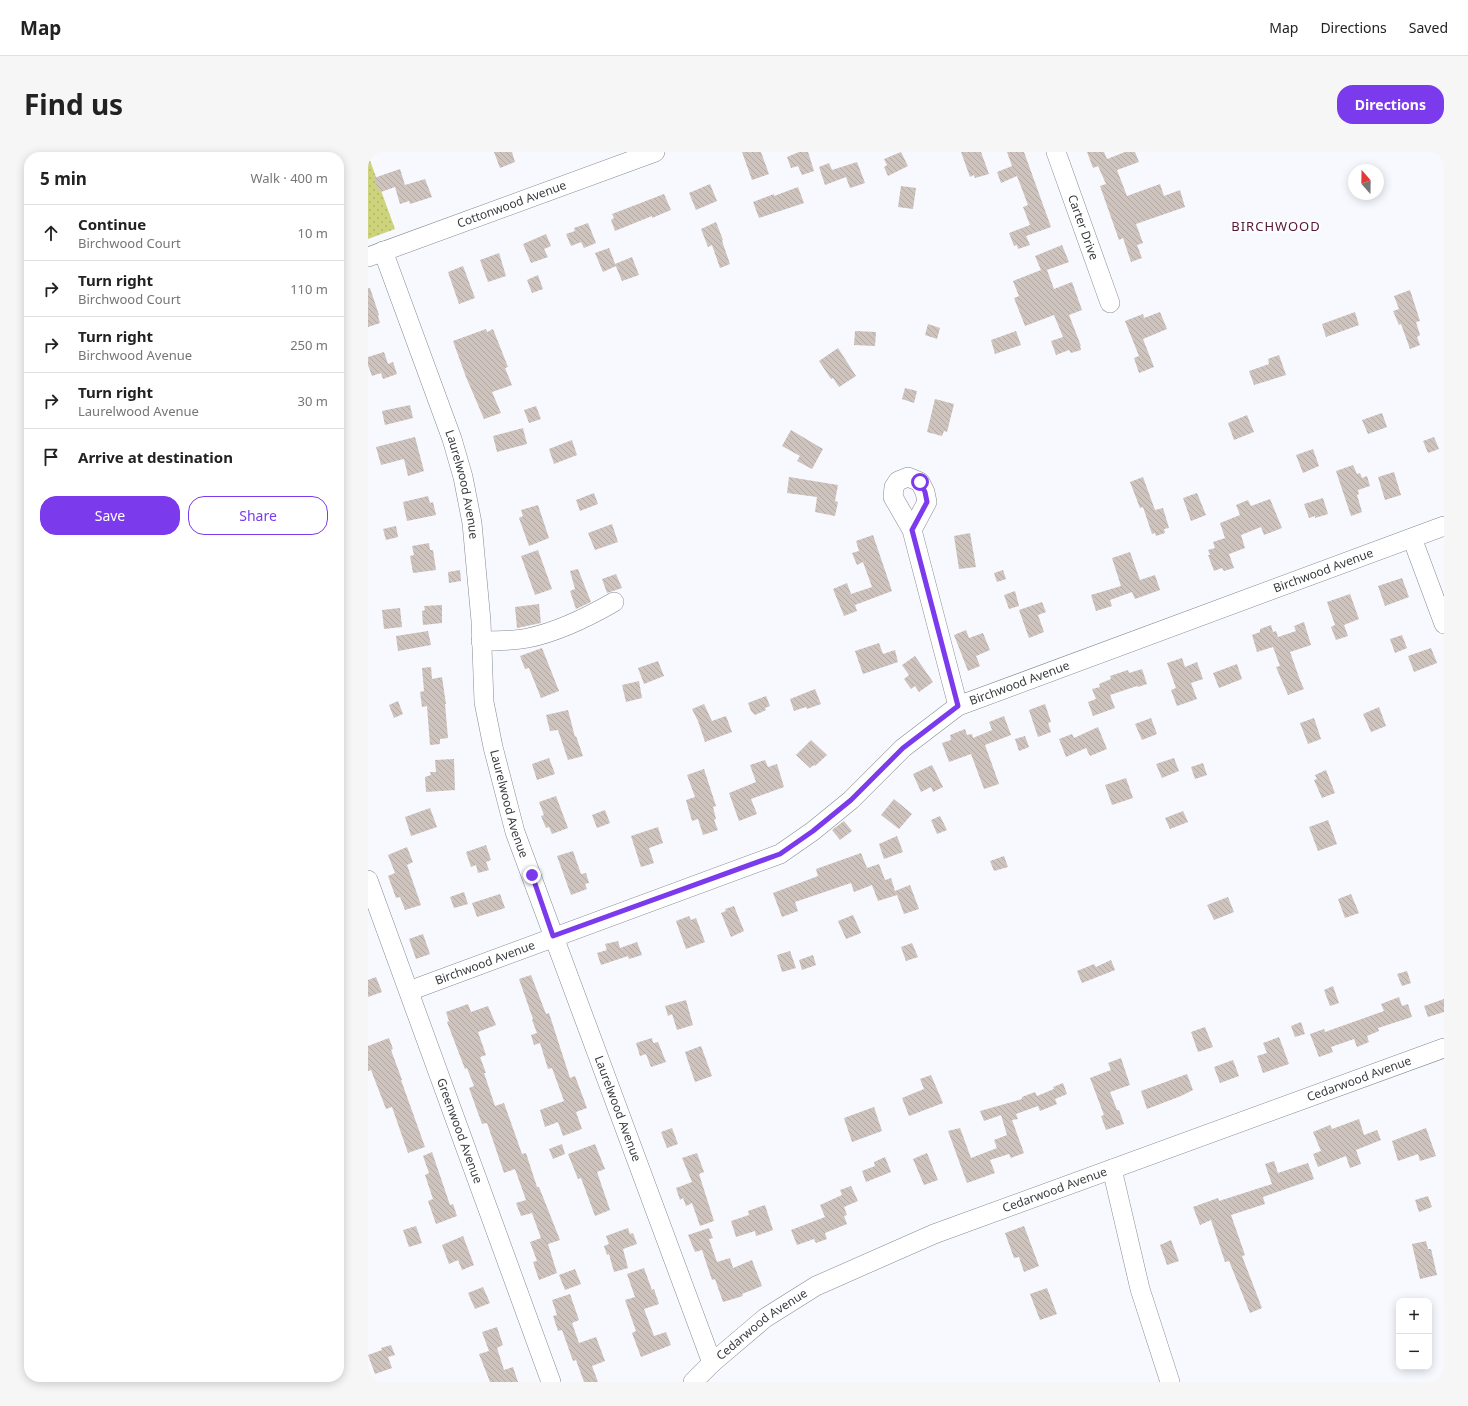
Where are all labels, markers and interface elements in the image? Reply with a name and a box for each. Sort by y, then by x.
text: Map [20,15,61,41]
text: Map [1269,18,1298,37]
text: Directions [1320,18,1387,37]
text: Saved [1409,18,1448,37]
text: Find us [24,85,123,123]
button: Directions [1337,85,1444,124]
north arrow [1348,164,1384,200]
text: 5 min [40,167,87,190]
text: Walk · 400 m [250,169,328,187]
street label: Cottonwood Avenue [455,176,569,232]
street label: Carter Drive [1064,192,1103,262]
text: Continue [78,214,146,234]
district label: BIRCHWOOD [1231,217,1321,235]
icon: ahead [40,222,62,244]
text: 10 m [298,224,328,242]
text: Birchwood Court [78,234,181,252]
text: Turn right [78,270,153,290]
icon: right [40,278,62,300]
text: 110 m [290,280,328,298]
text: Birchwood Court [78,290,181,308]
text: Turn right [78,326,153,346]
icon: right [40,334,62,356]
text: 250 m [290,336,328,354]
text: Birchwood Avenue [78,346,192,364]
text: Turn right [78,382,153,402]
icon: right [40,390,62,412]
text: 30 m [298,392,328,410]
text: Laurelwood Avenue [78,402,199,420]
street label: Laurelwood Avenue [441,427,482,540]
icon: arrive [40,446,62,468]
text: Arrive at destination [78,447,233,467]
route start [911,473,929,491]
button: Save [40,496,180,535]
button: Share [188,496,328,535]
street label: Birchwood Avenue [1271,544,1376,597]
street label: Birchwood Avenue [967,656,1072,709]
street label: Laurelwood Avenue [486,748,533,860]
route end [523,866,541,884]
street label: Birchwood Avenue [432,936,537,989]
street label: Cedarwood Avenue [1304,1052,1414,1105]
street label: Laurelwood Avenue [591,1053,646,1164]
street label: Greenwood Avenue [433,1076,487,1186]
street label: Cedarwood Avenue [1000,1163,1109,1216]
street label: Cedarwood Avenue [712,1284,811,1364]
map controls [1396,1298,1432,1370]
button: + [1396,1298,1432,1334]
button: − [1396,1334,1432,1370]

